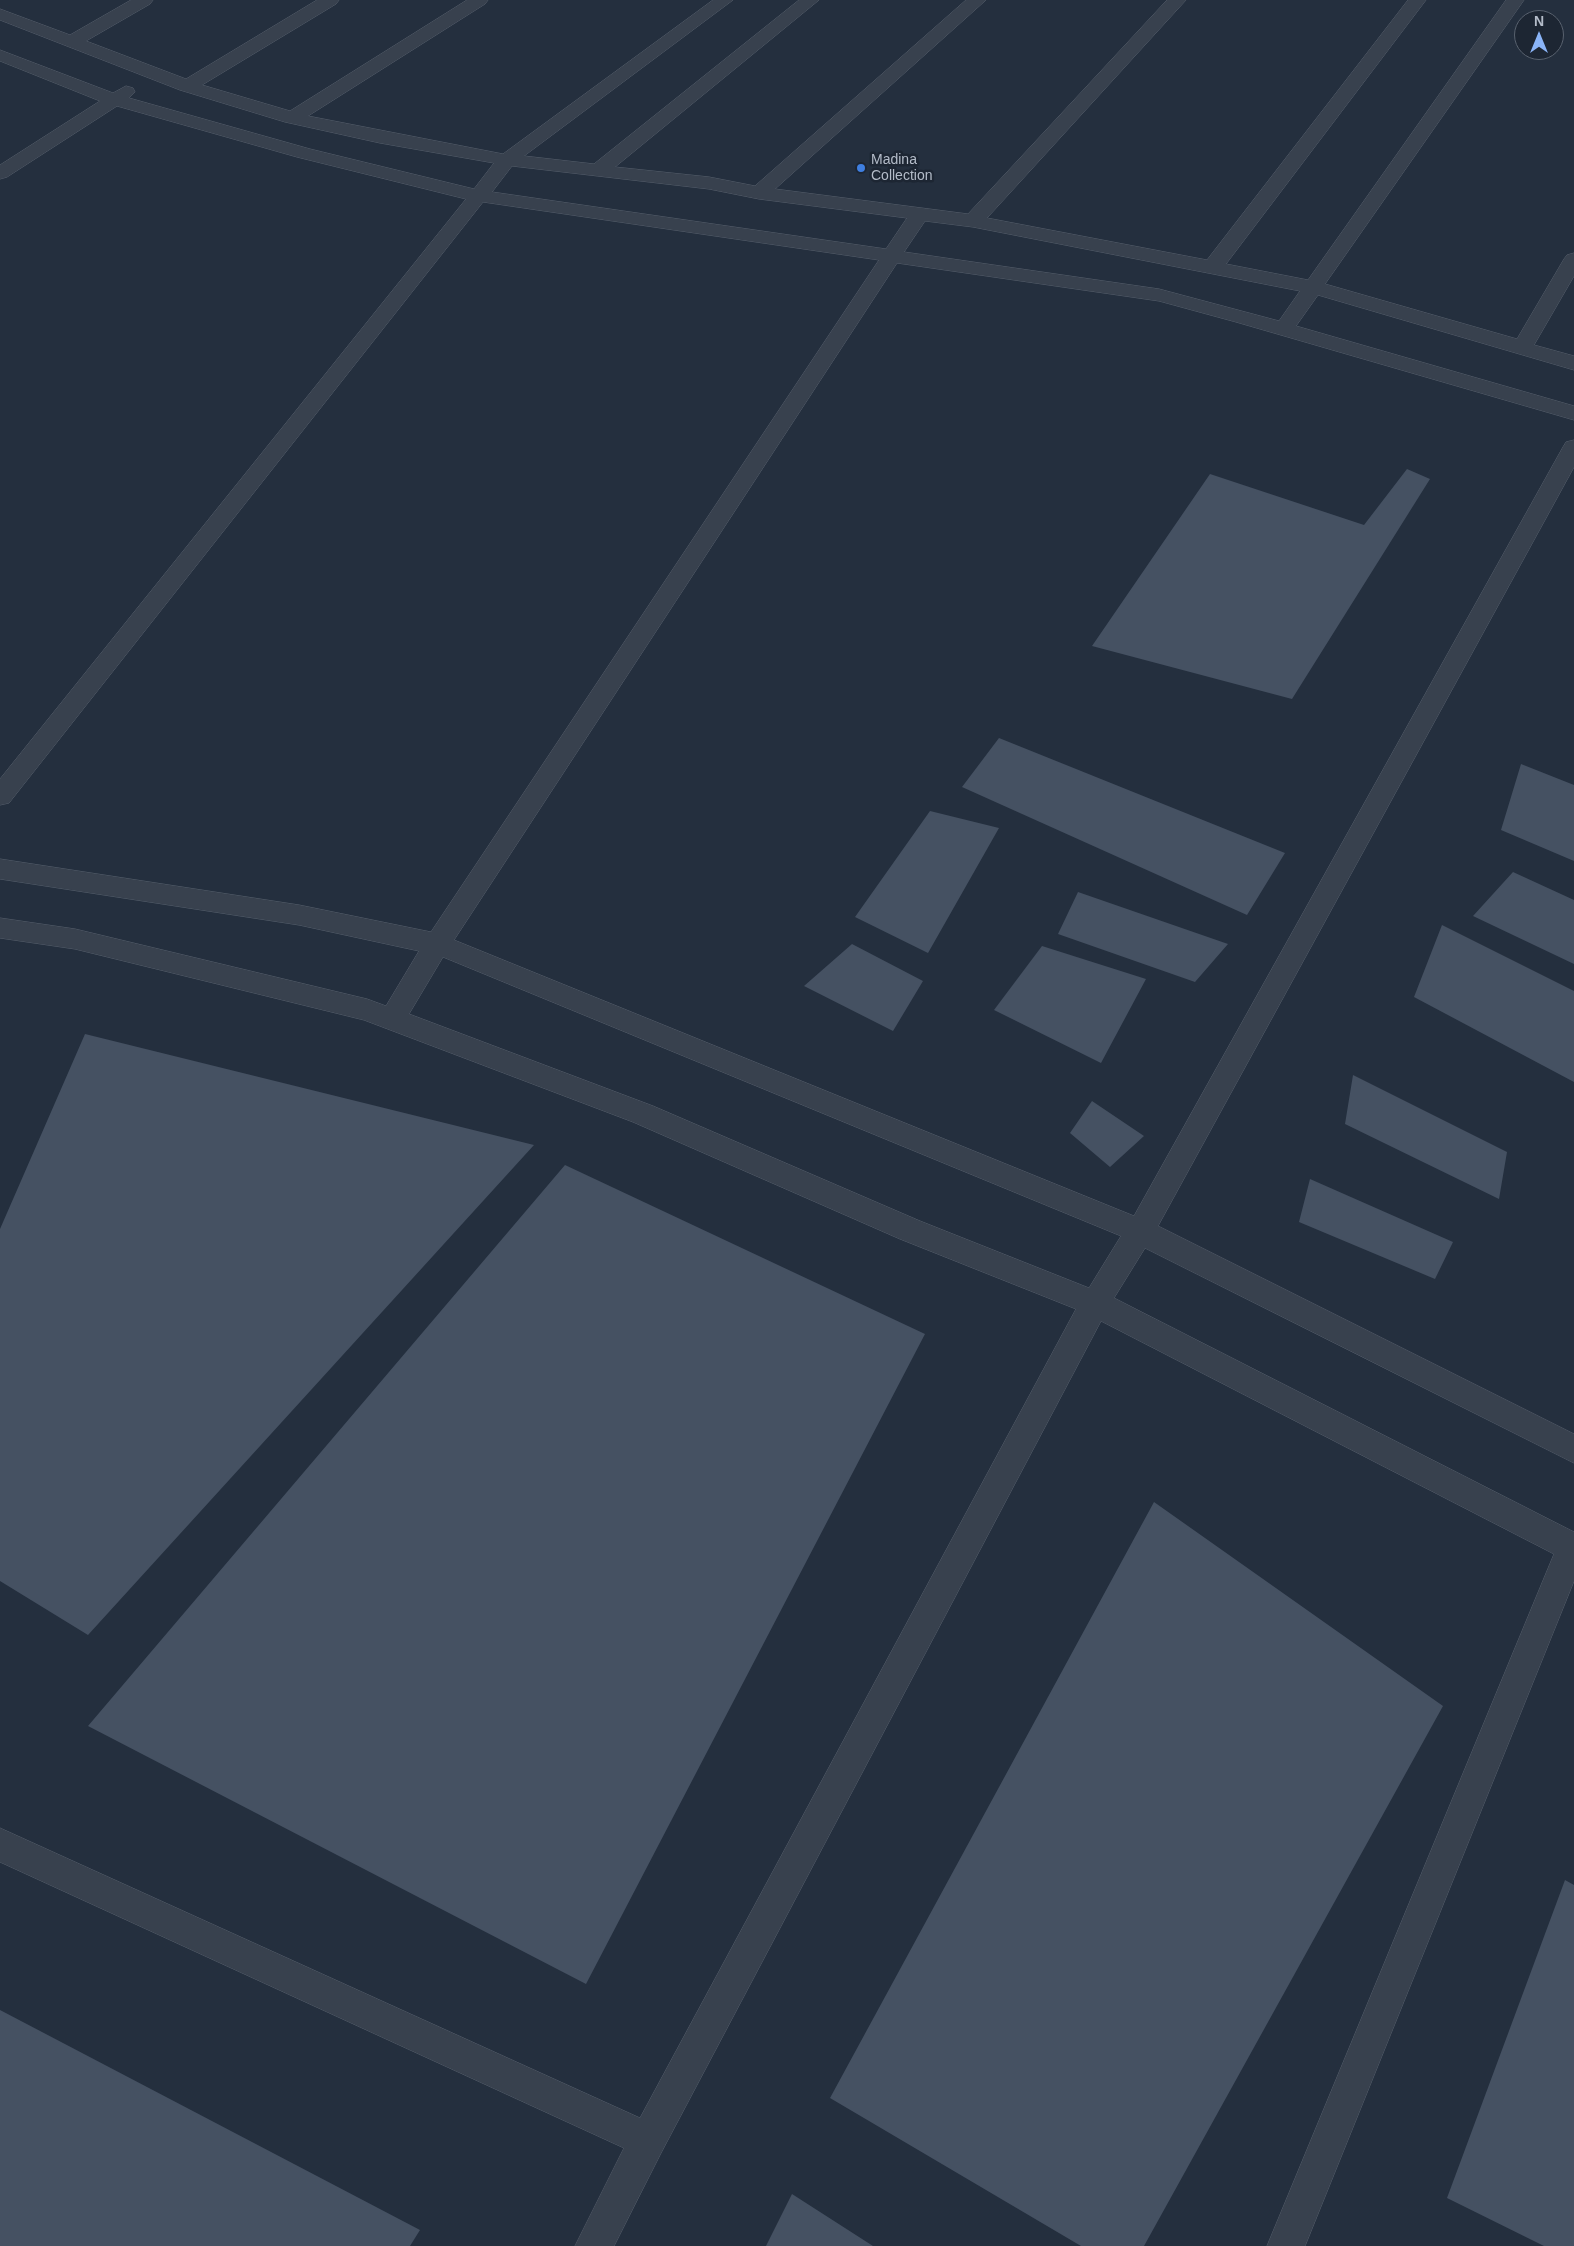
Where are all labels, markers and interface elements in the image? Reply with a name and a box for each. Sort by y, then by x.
north arrow [1514,10,1564,60]
text: N [1534,13,1544,29]
place label: Madina Collection [871,152,932,184]
marker: Madina Collection [855,162,867,174]

